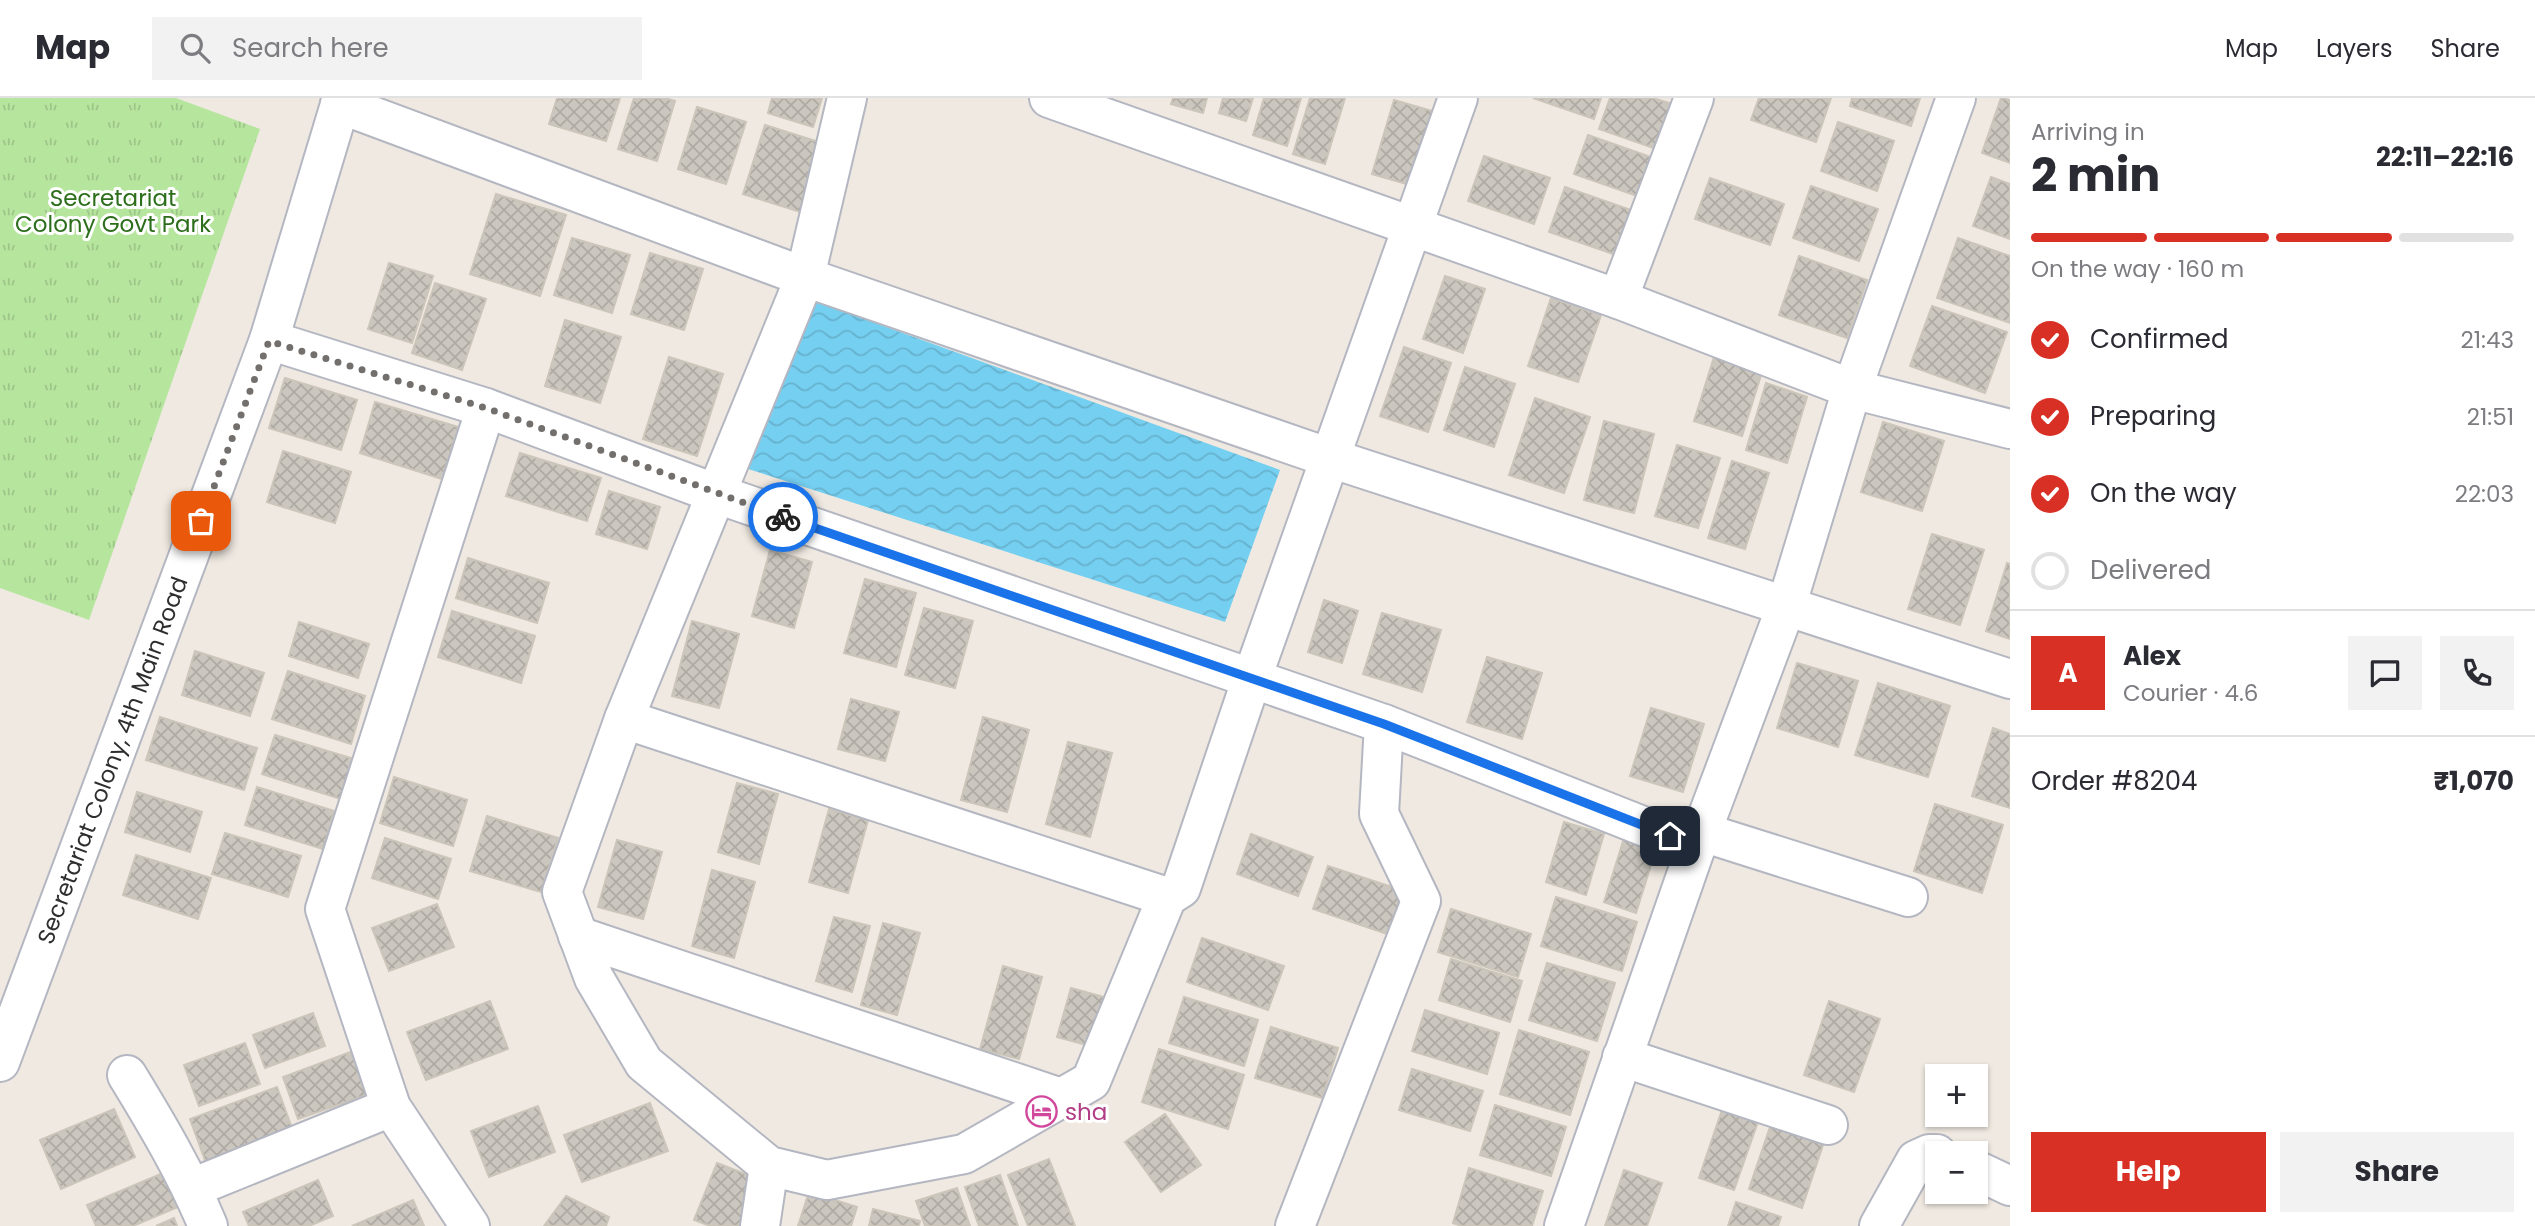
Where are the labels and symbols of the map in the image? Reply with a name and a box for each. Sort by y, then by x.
park label: Secretariat Colony Govt Park [15,182,211,240]
courier [748,482,818,552]
pin [171,491,231,551]
street label: Secretariat Colony, 4th Main Road [29,572,195,948]
pin [1640,806,1700,866]
hotel icon: sha [1025,1095,1059,1129]
place label: sha [1065,1096,1107,1128]

